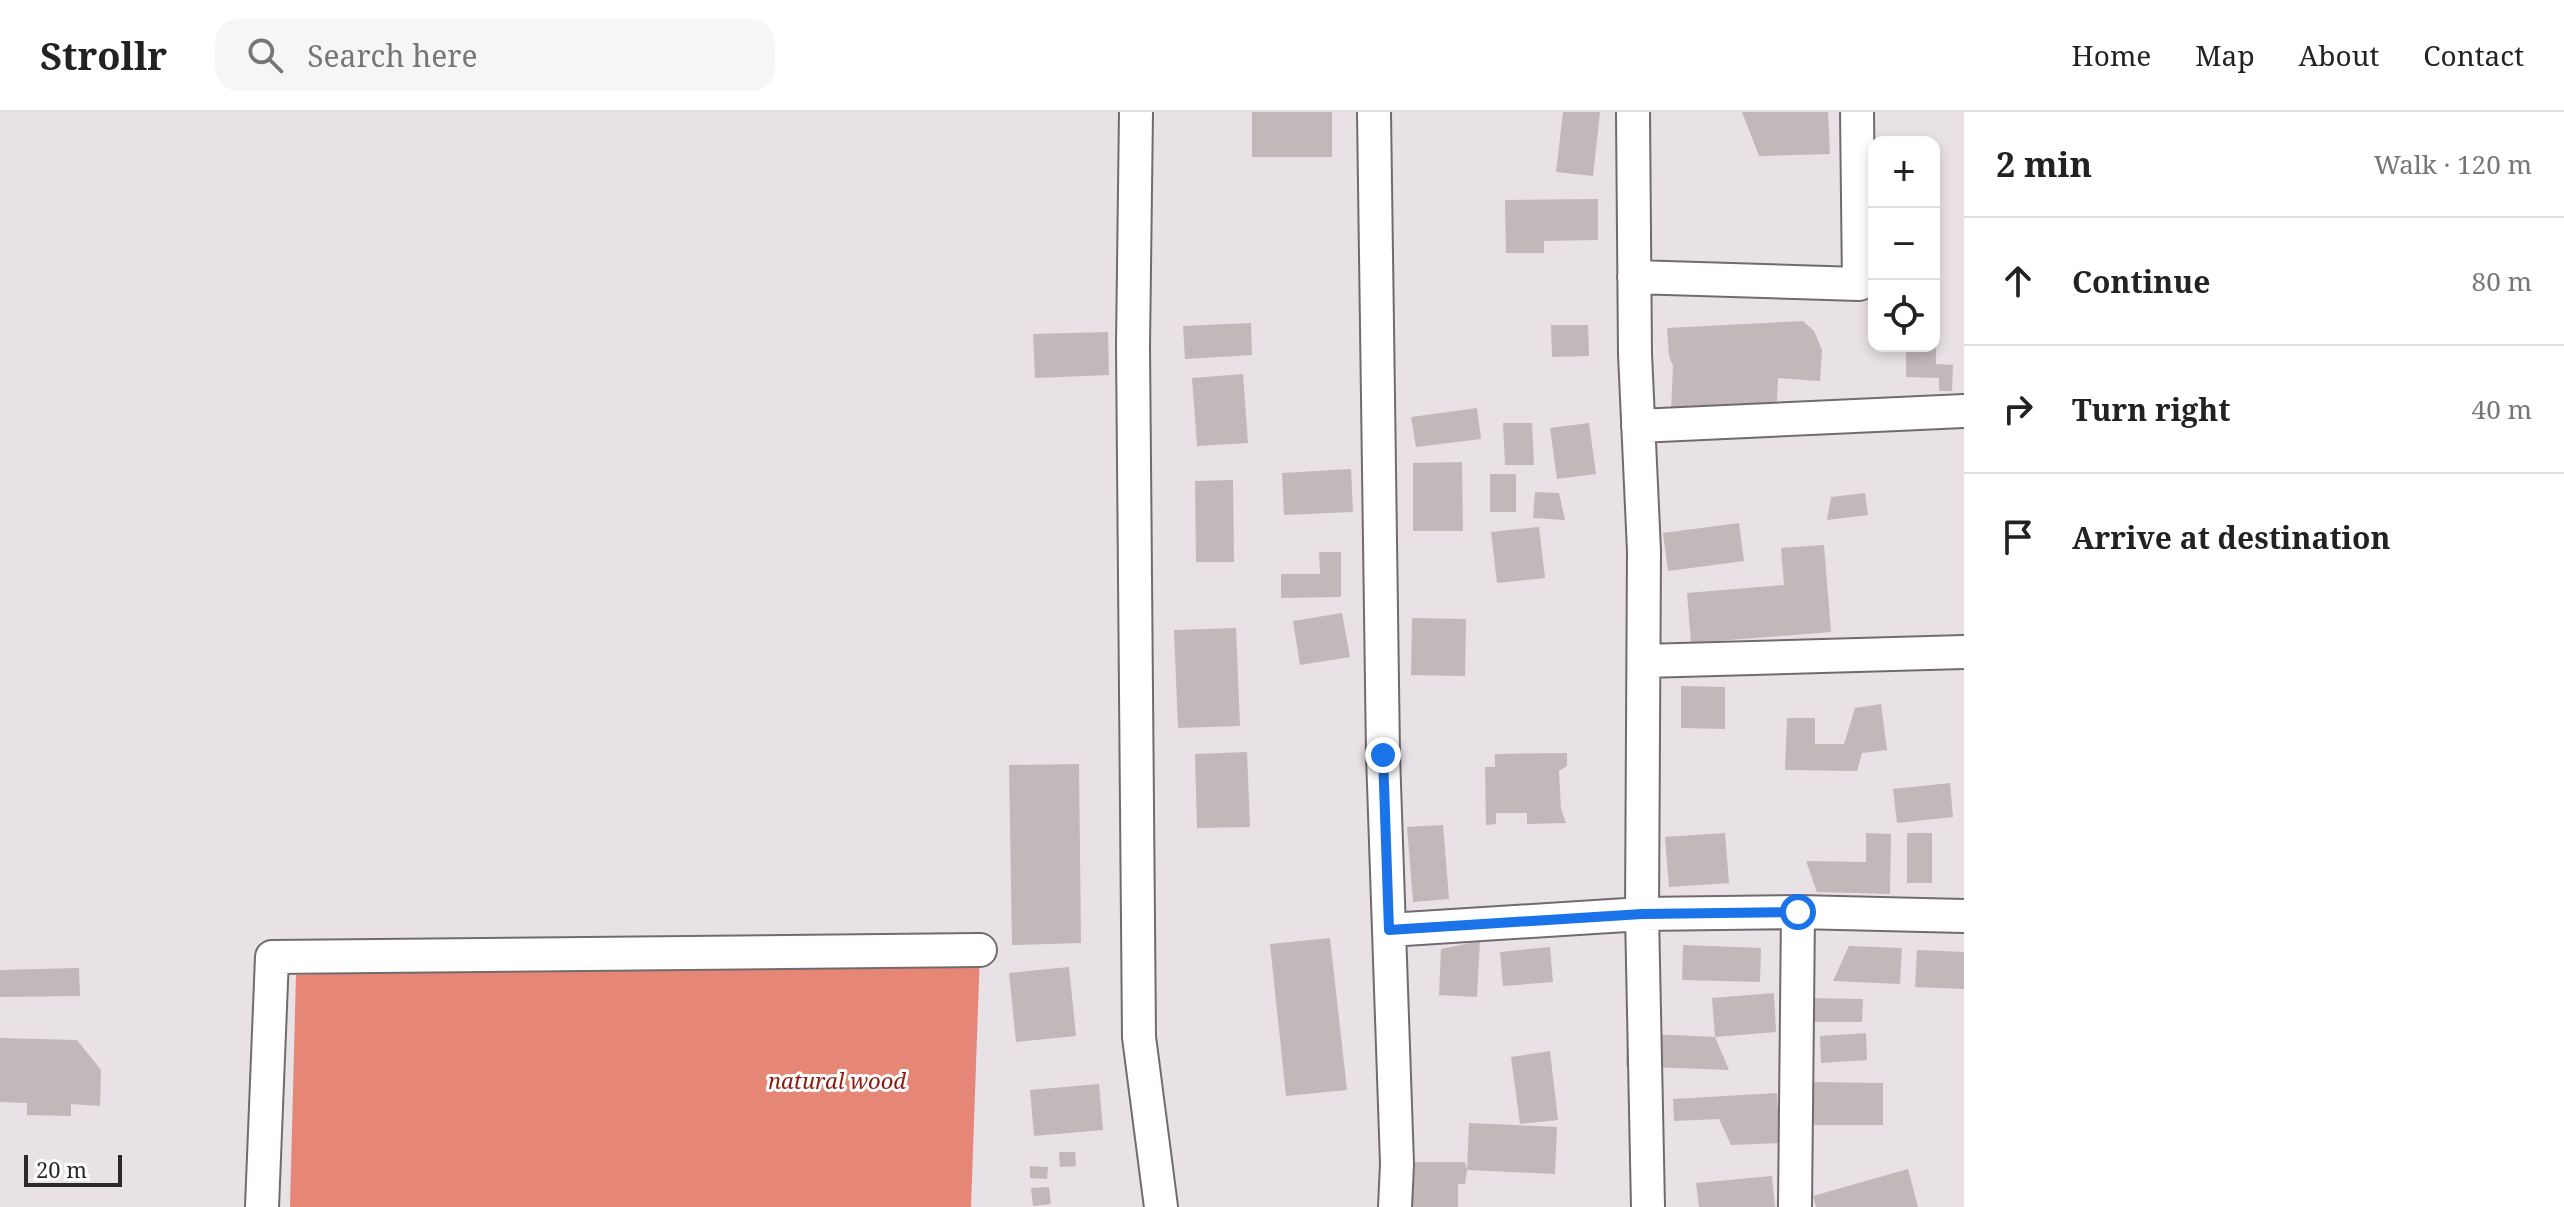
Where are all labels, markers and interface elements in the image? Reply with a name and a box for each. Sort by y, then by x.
search box [215,19,775,91]
text: Strollr [40,29,167,81]
icon: search [243,33,287,77]
text: Search here [307,35,478,76]
text: Home [2072,36,2151,74]
text: Map [2195,36,2255,74]
text: About [2299,36,2379,74]
text: Contact [2423,36,2524,74]
map controls [1868,136,1940,352]
button: + [1868,136,1940,208]
text: 2 min [1996,141,2092,187]
text: Walk · 120 m [2374,146,2532,182]
button: − [1868,208,1940,280]
icon: ahead [1996,259,2040,303]
text: Continue [2072,261,2210,302]
text: 80 m [2472,263,2532,299]
button: locate [1868,280,1940,352]
icon: right [1996,387,2040,431]
text: Turn right [2072,389,2230,430]
text: 40 m [2472,391,2532,427]
icon: arrive [1996,515,2040,559]
text: Arrive at destination [2072,517,2391,558]
route end [1365,737,1401,773]
route start [1780,894,1816,930]
park label: natural wood [768,1065,906,1095]
scale bar [24,1151,122,1187]
text: 20 m [36,1154,87,1184]

